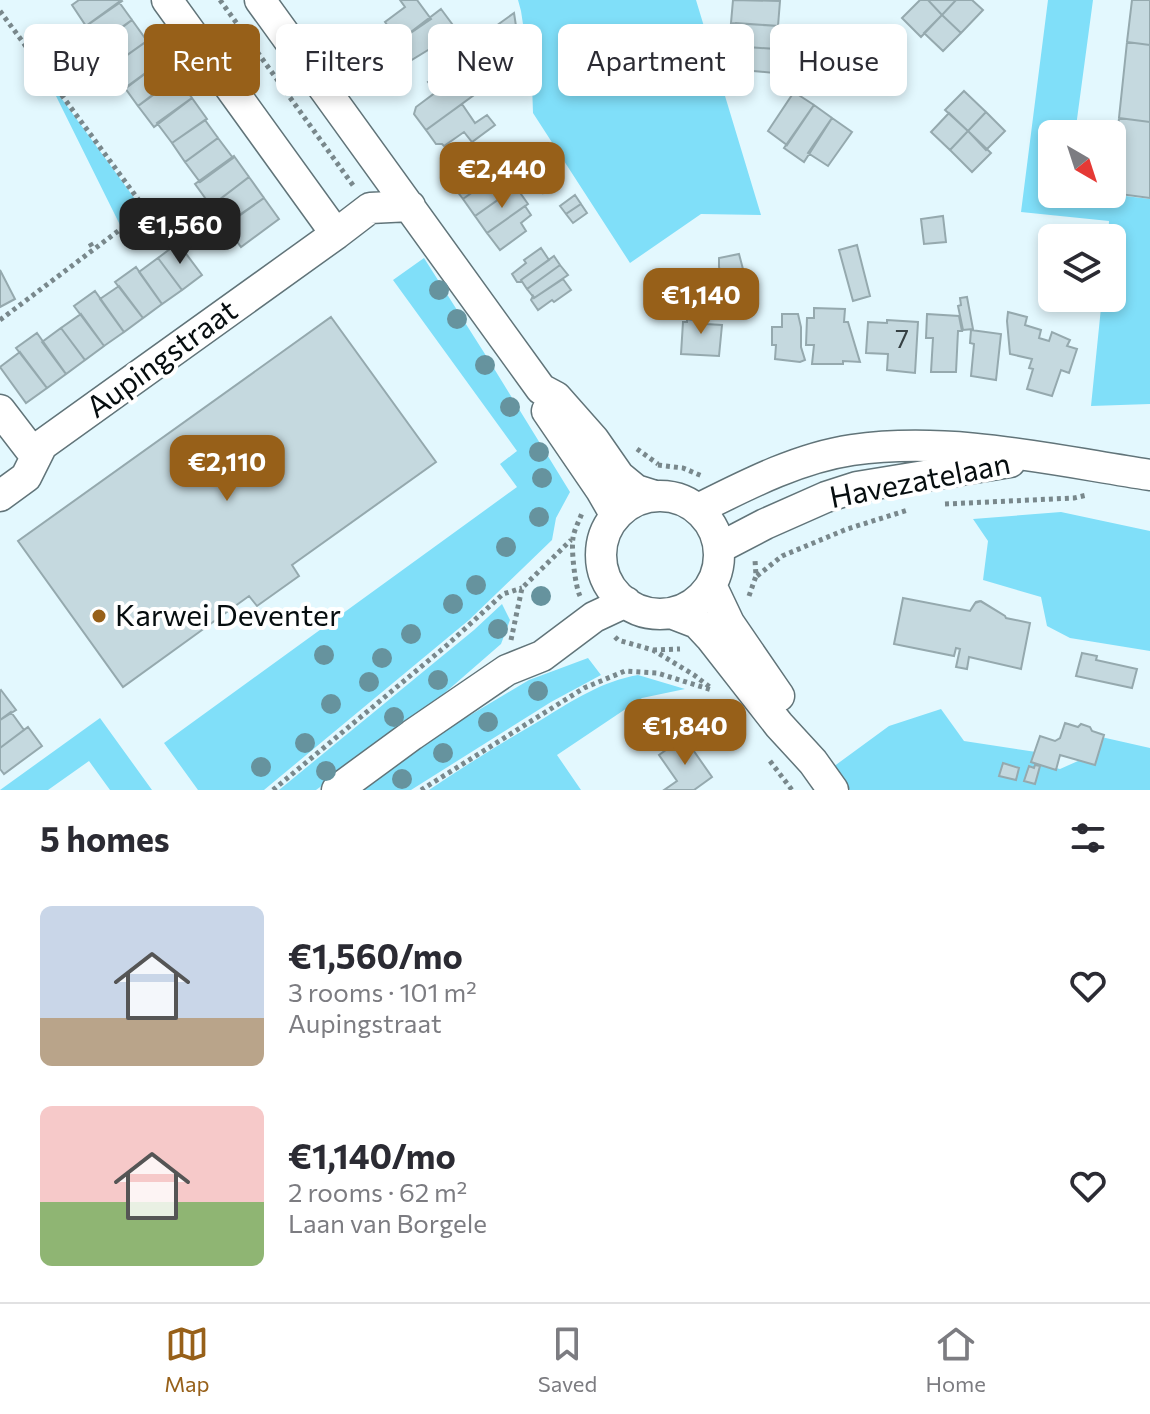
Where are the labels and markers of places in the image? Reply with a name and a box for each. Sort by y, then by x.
pin: €2,440 [437,142,567,210]
pin: €1,560 [115,198,245,266]
pin: €1,140 [636,268,766,336]
pin: €2,110 [162,435,292,503]
place label: Karwei Deventer [115,595,341,632]
marker: Karwei Deventer [90,607,108,625]
pin: €1,840 [620,699,750,767]

